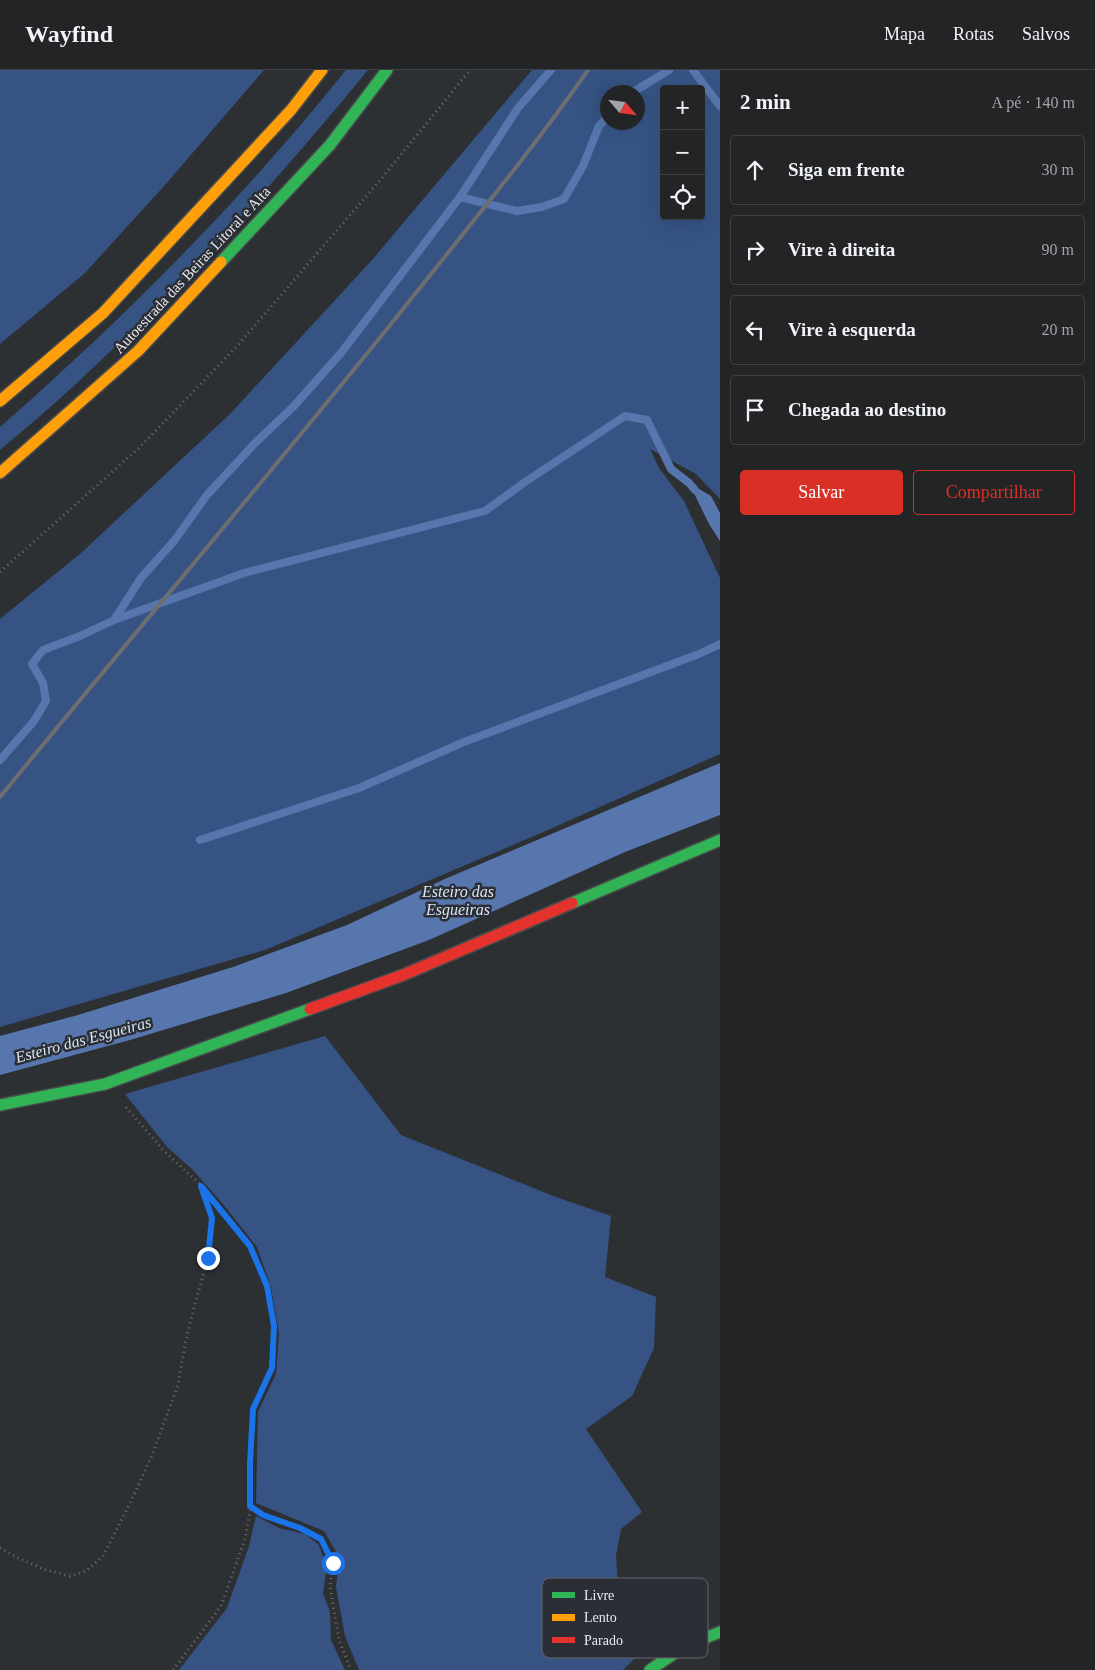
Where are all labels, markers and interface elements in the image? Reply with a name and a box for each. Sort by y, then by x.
text: Wayfind [25,21,113,47]
text: Mapa [884,24,925,44]
text: Rotas [953,24,994,44]
text: Salvos [1022,24,1070,44]
north arrow [600,85,645,130]
map controls [660,85,705,220]
button: + [660,85,705,130]
text: 2 min [740,90,791,114]
text: A pé · 140 m [991,94,1075,111]
button: − [660,130,705,175]
icon: ahead [741,156,769,184]
text: Siga em frente [788,159,905,180]
text: 30 m [1042,161,1074,178]
button: locate [660,175,705,220]
street label: Autoestrada das Beiras Litoral e Alta [110,183,274,357]
icon: right [741,236,769,264]
text: Vire à direita [788,239,895,260]
text: 90 m [1042,241,1074,258]
icon: left [741,316,769,344]
text: Vire à esquerda [788,319,916,340]
text: 20 m [1042,321,1074,338]
icon: arrive [741,396,769,424]
text: Chegada ao destino [788,399,946,420]
button: Salvar [740,470,903,515]
button: Compartilhar [913,470,1075,515]
water label: Esteiro das Esgueiras [421,883,494,919]
water label: Esteiro das Esgueiras [12,1013,153,1067]
route end [197,1247,220,1270]
route start [322,1552,345,1575]
legend [542,1578,708,1658]
text: Livre [584,1588,614,1603]
text: Lento [584,1610,617,1625]
text: Parado [584,1633,623,1648]

